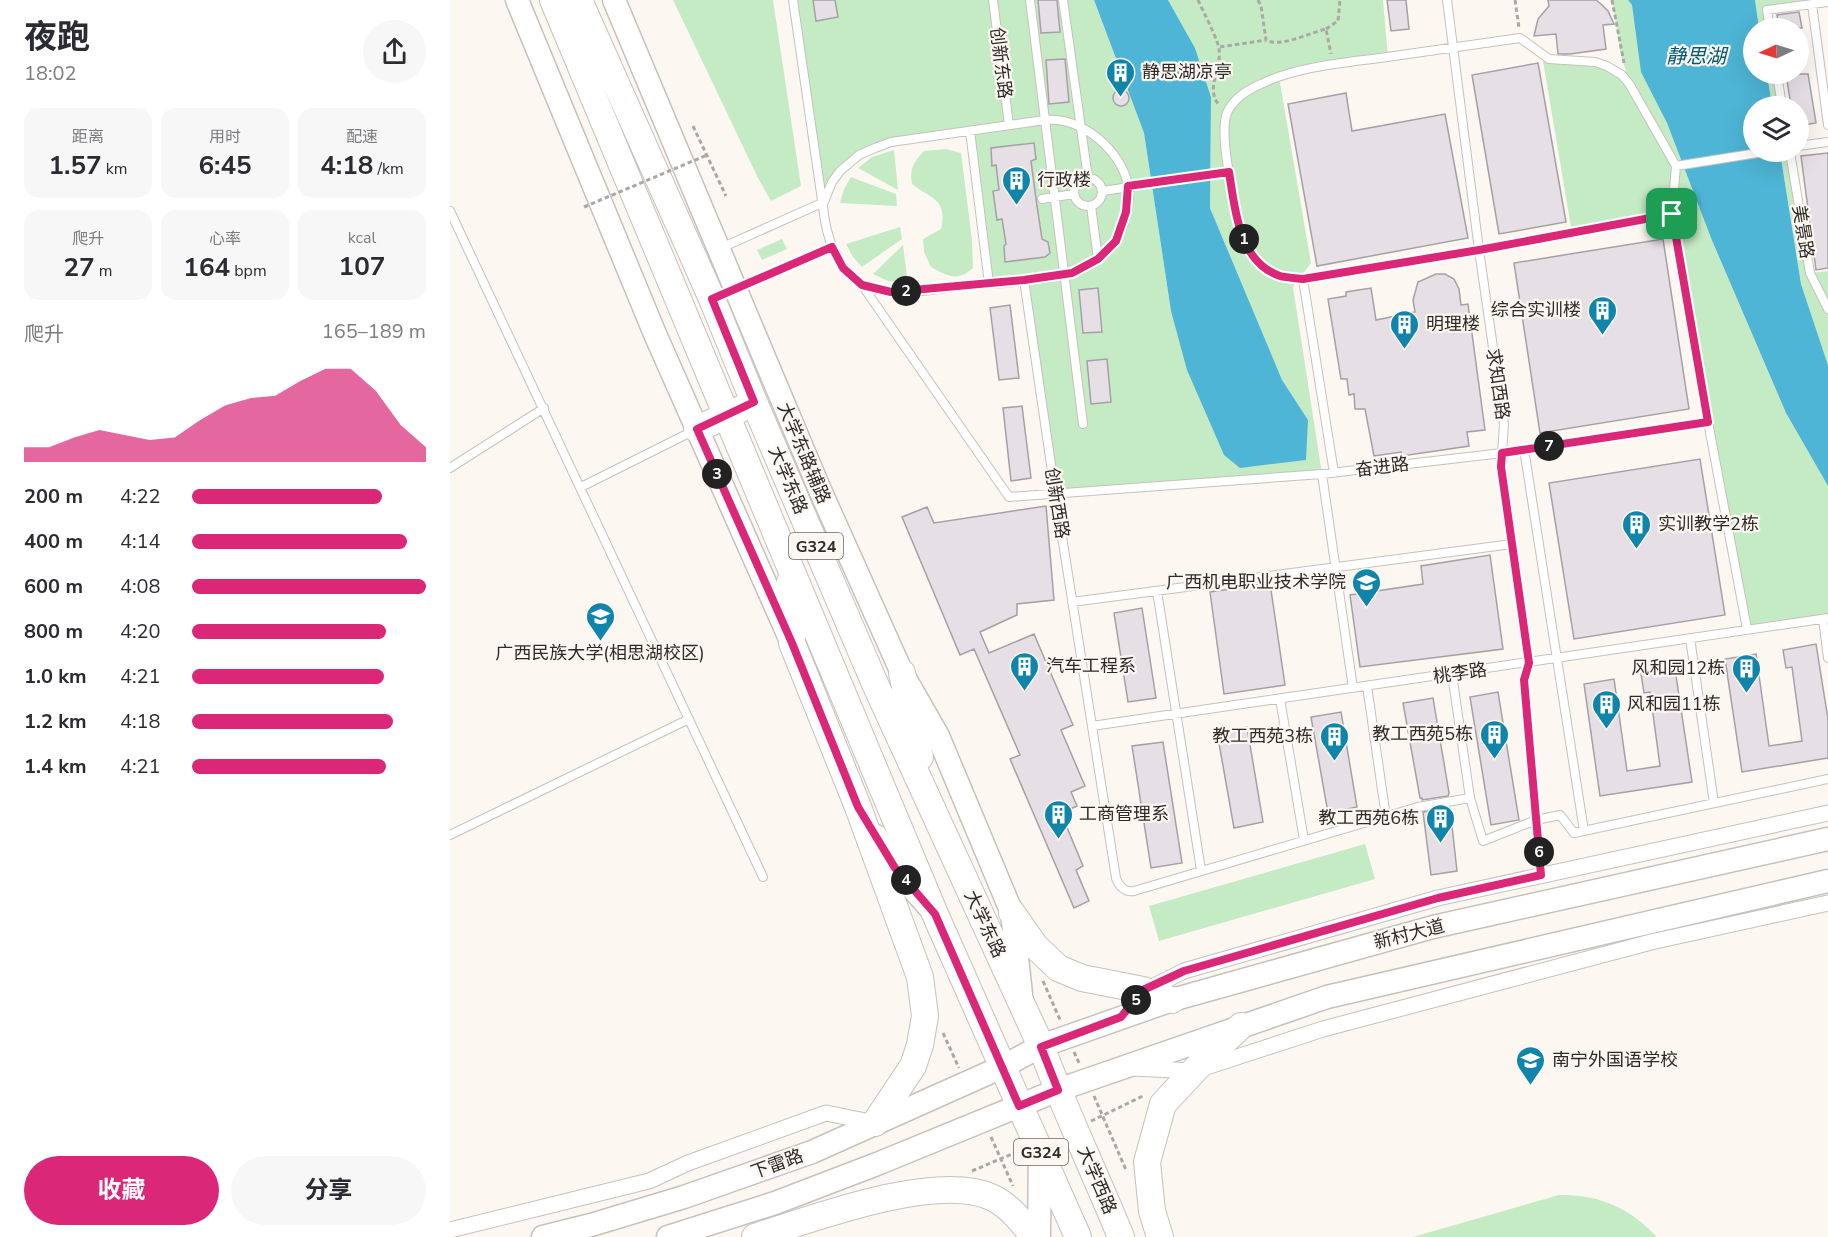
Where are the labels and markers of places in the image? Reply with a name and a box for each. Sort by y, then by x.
building icon: 静思湖凉亭 [1105,56,1137,98]
place label: 静思湖凉亭 [1142,60,1232,84]
building icon: 行政楼 [1000,164,1032,206]
place label: 行政楼 [1037,168,1091,192]
pin [1646,188,1697,239]
pin: 1 [1229,224,1259,254]
pin: 2 [891,276,921,306]
building icon: 综合实训楼 [1586,294,1618,336]
place label: 综合实训楼 [1491,298,1581,322]
building icon: 明理楼 [1389,308,1421,350]
place label: 明理楼 [1426,312,1480,336]
pin: 7 [1534,431,1564,461]
pin: 3 [702,459,732,489]
building icon: 实训教学2栋 [1621,508,1653,550]
place label: 实训教学2栋 [1658,512,1759,536]
school or university icon: 广西机电职业技术学院 [1351,566,1383,608]
place label: 广西机电职业技术学院 [1166,570,1346,594]
school or university icon: 广西民族大学(相思湖校区) [584,600,616,642]
place label: 广西民族大学(相思湖校区) [495,641,705,665]
building icon: 汽车工程系 [1009,650,1041,692]
building icon: 风和园12栋 [1730,652,1762,694]
place label: 汽车工程系 [1046,654,1136,678]
place label: 风和园12栋 [1631,656,1725,680]
building icon: 风和园11栋 [1590,688,1622,730]
place label: 风和园11栋 [1627,692,1721,716]
building icon: 教工西苑5栋 [1478,718,1510,760]
building icon: 教工西苑3栋 [1318,720,1350,762]
place label: 教工西苑5栋 [1372,722,1473,746]
place label: 教工西苑3栋 [1212,724,1313,748]
building icon: 工商管理系 [1042,798,1074,840]
place label: 工商管理系 [1079,802,1169,826]
building icon: 教工西苑6栋 [1424,802,1456,844]
place label: 教工西苑6栋 [1318,806,1419,830]
pin: 6 [1524,837,1554,867]
pin: 4 [891,865,921,895]
pin: 5 [1121,985,1151,1015]
school or university icon: 南宁外国语学校 [1515,1044,1547,1086]
place label: 南宁外国语学校 [1552,1048,1678,1072]

